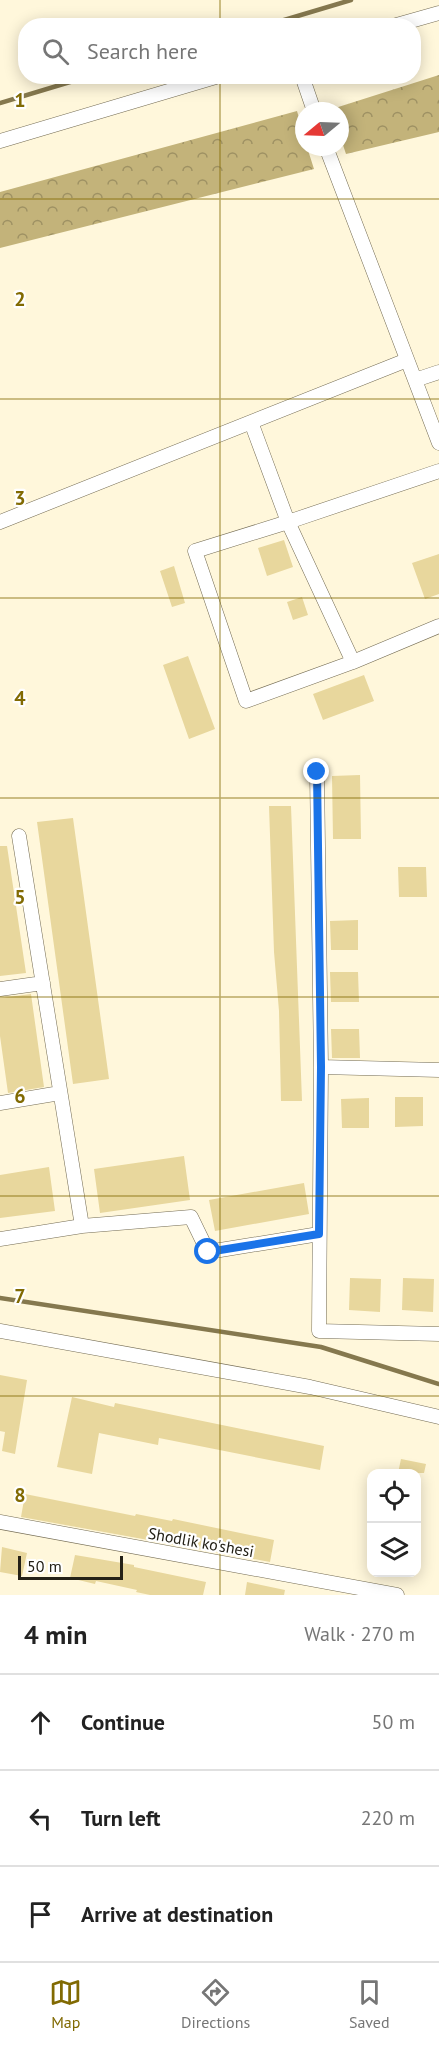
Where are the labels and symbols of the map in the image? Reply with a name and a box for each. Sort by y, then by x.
text: 1 [14,87,26,113]
north arrow [295,102,349,156]
text: 2 [14,286,26,312]
text: 3 [14,485,26,511]
text: 4 [14,685,26,711]
route end [303,758,329,784]
text: 5 [14,884,26,910]
text: 6 [14,1083,26,1109]
route start [194,1238,220,1264]
text: 7 [14,1283,26,1309]
text: 8 [14,1482,26,1508]
street label: Shodlik ko'shesi [146,1523,256,1561]
scale bar [18,1553,123,1580]

